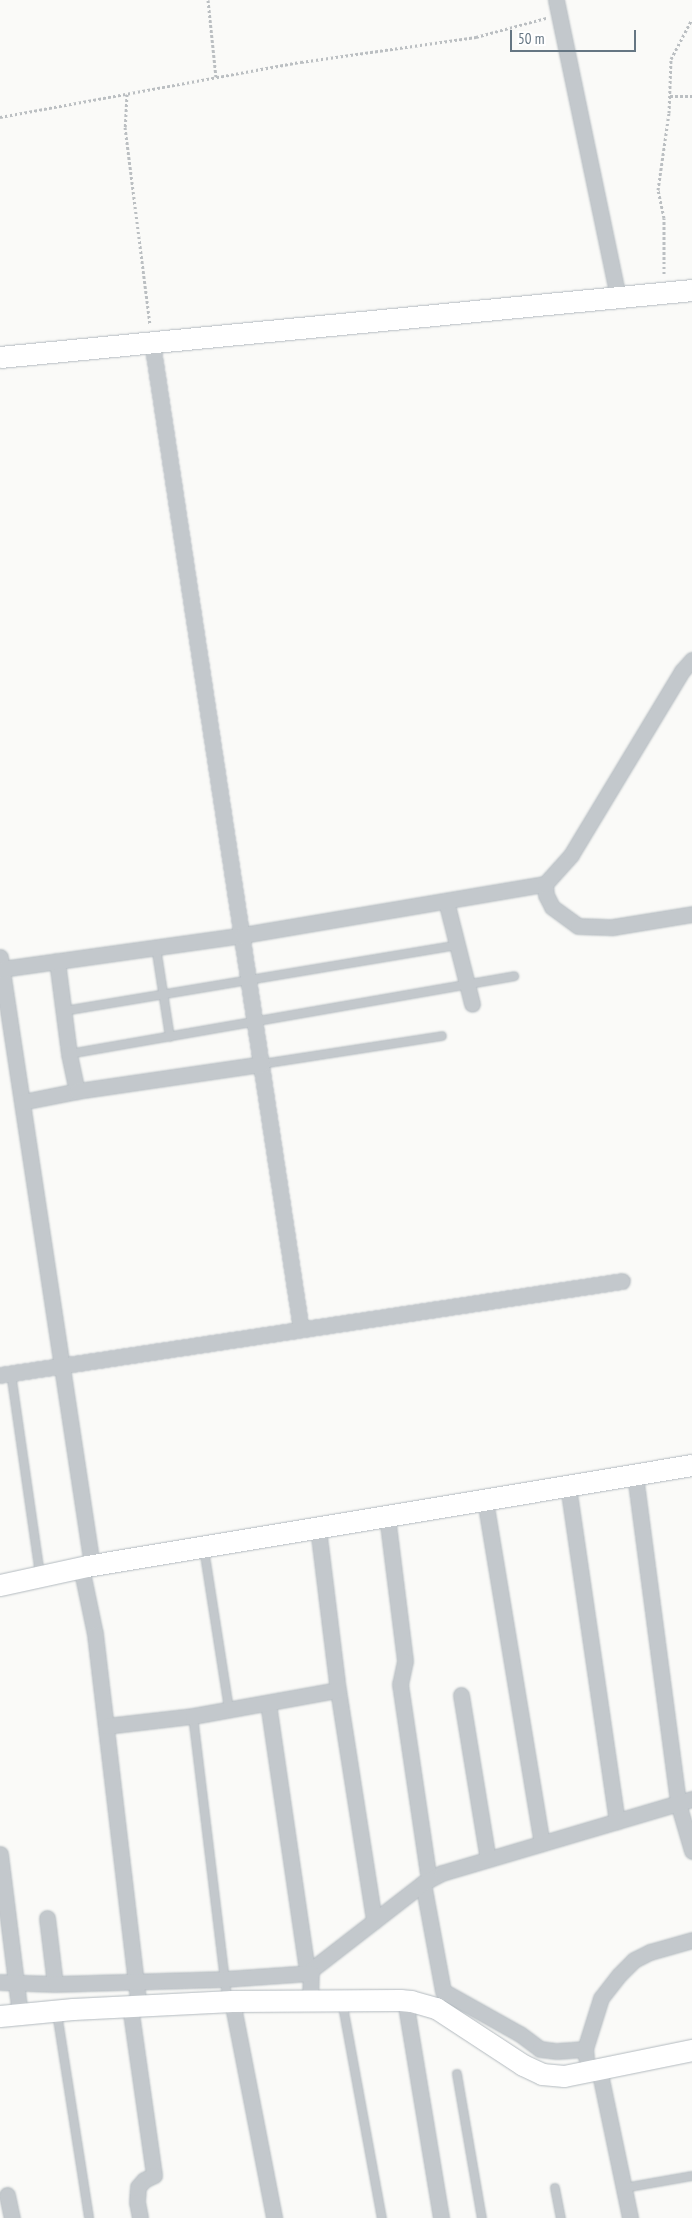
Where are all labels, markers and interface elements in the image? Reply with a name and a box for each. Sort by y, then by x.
scale bar [512,20,638,52]
text: 50 m [518,29,544,48]

